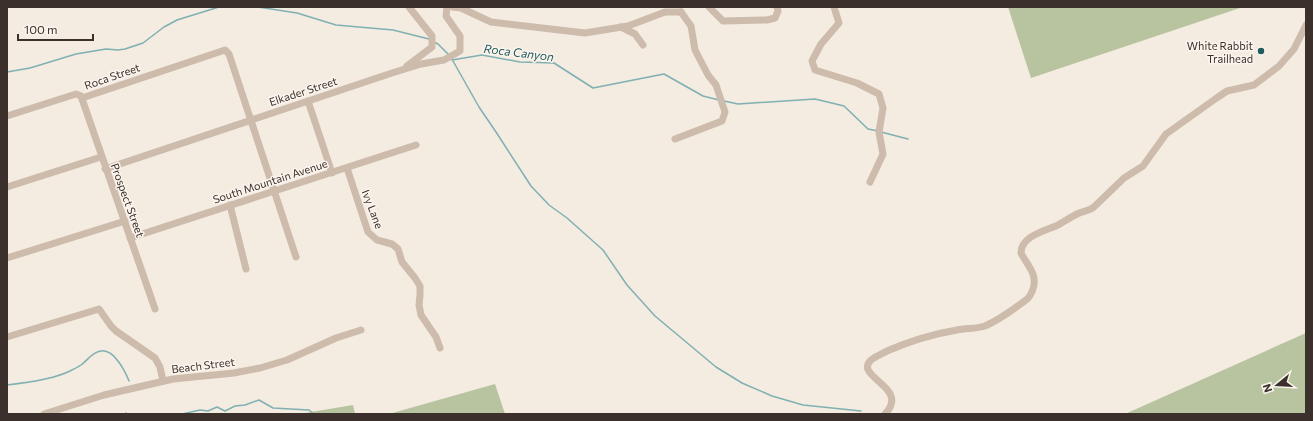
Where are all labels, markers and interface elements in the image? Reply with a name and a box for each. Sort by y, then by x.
scale bar [18,16,93,42]
text: 100 m [24,22,58,36]
place label: White Rabbit Trailhead [1187,39,1253,65]
water label: Roca Canyon [483,41,555,63]
marker: White Rabbit Trailhead [1256,46,1266,56]
street label: Roca Street [82,60,142,92]
street label: Elkader Street [267,74,339,108]
street label: South Mountain Avenue [211,156,329,206]
street label: Prospect Street [109,161,148,239]
street label: Ivy Lane [360,188,386,230]
street label: Beach Street [171,355,236,375]
north arrow [1257,365,1297,405]
text: N [1260,382,1274,394]

